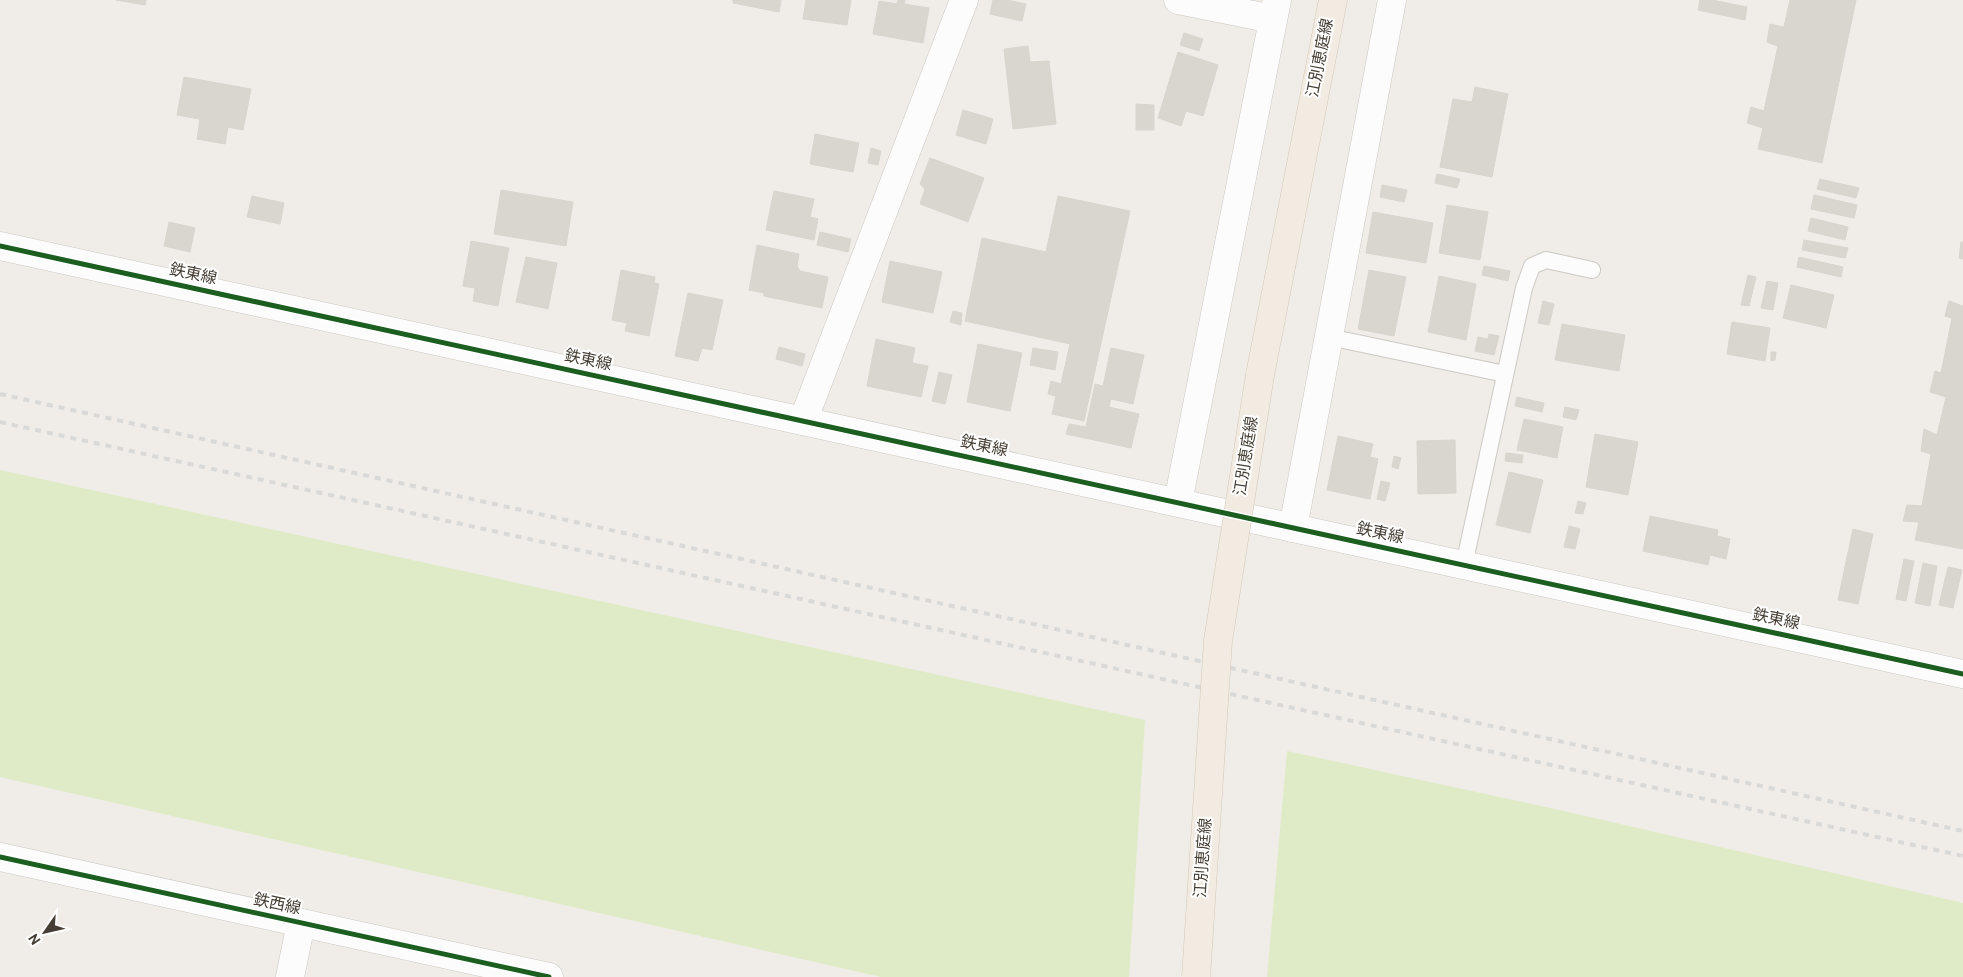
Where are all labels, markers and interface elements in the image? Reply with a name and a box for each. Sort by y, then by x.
street label: 江別恵庭線 [1304,17,1338,99]
street label: 鉄東線 [167,260,219,290]
street label: 鉄東線 [562,346,614,376]
street label: 江別恵庭線 [1231,415,1263,497]
street label: 鉄東線 [958,432,1010,462]
street label: 鉄東線 [1354,519,1406,549]
street label: 鉄東線 [1750,605,1802,635]
street label: 江別恵庭線 [1191,817,1217,899]
street label: 鉄西線 [251,890,303,920]
north arrow [20,907,70,957]
text: N [26,930,45,947]

